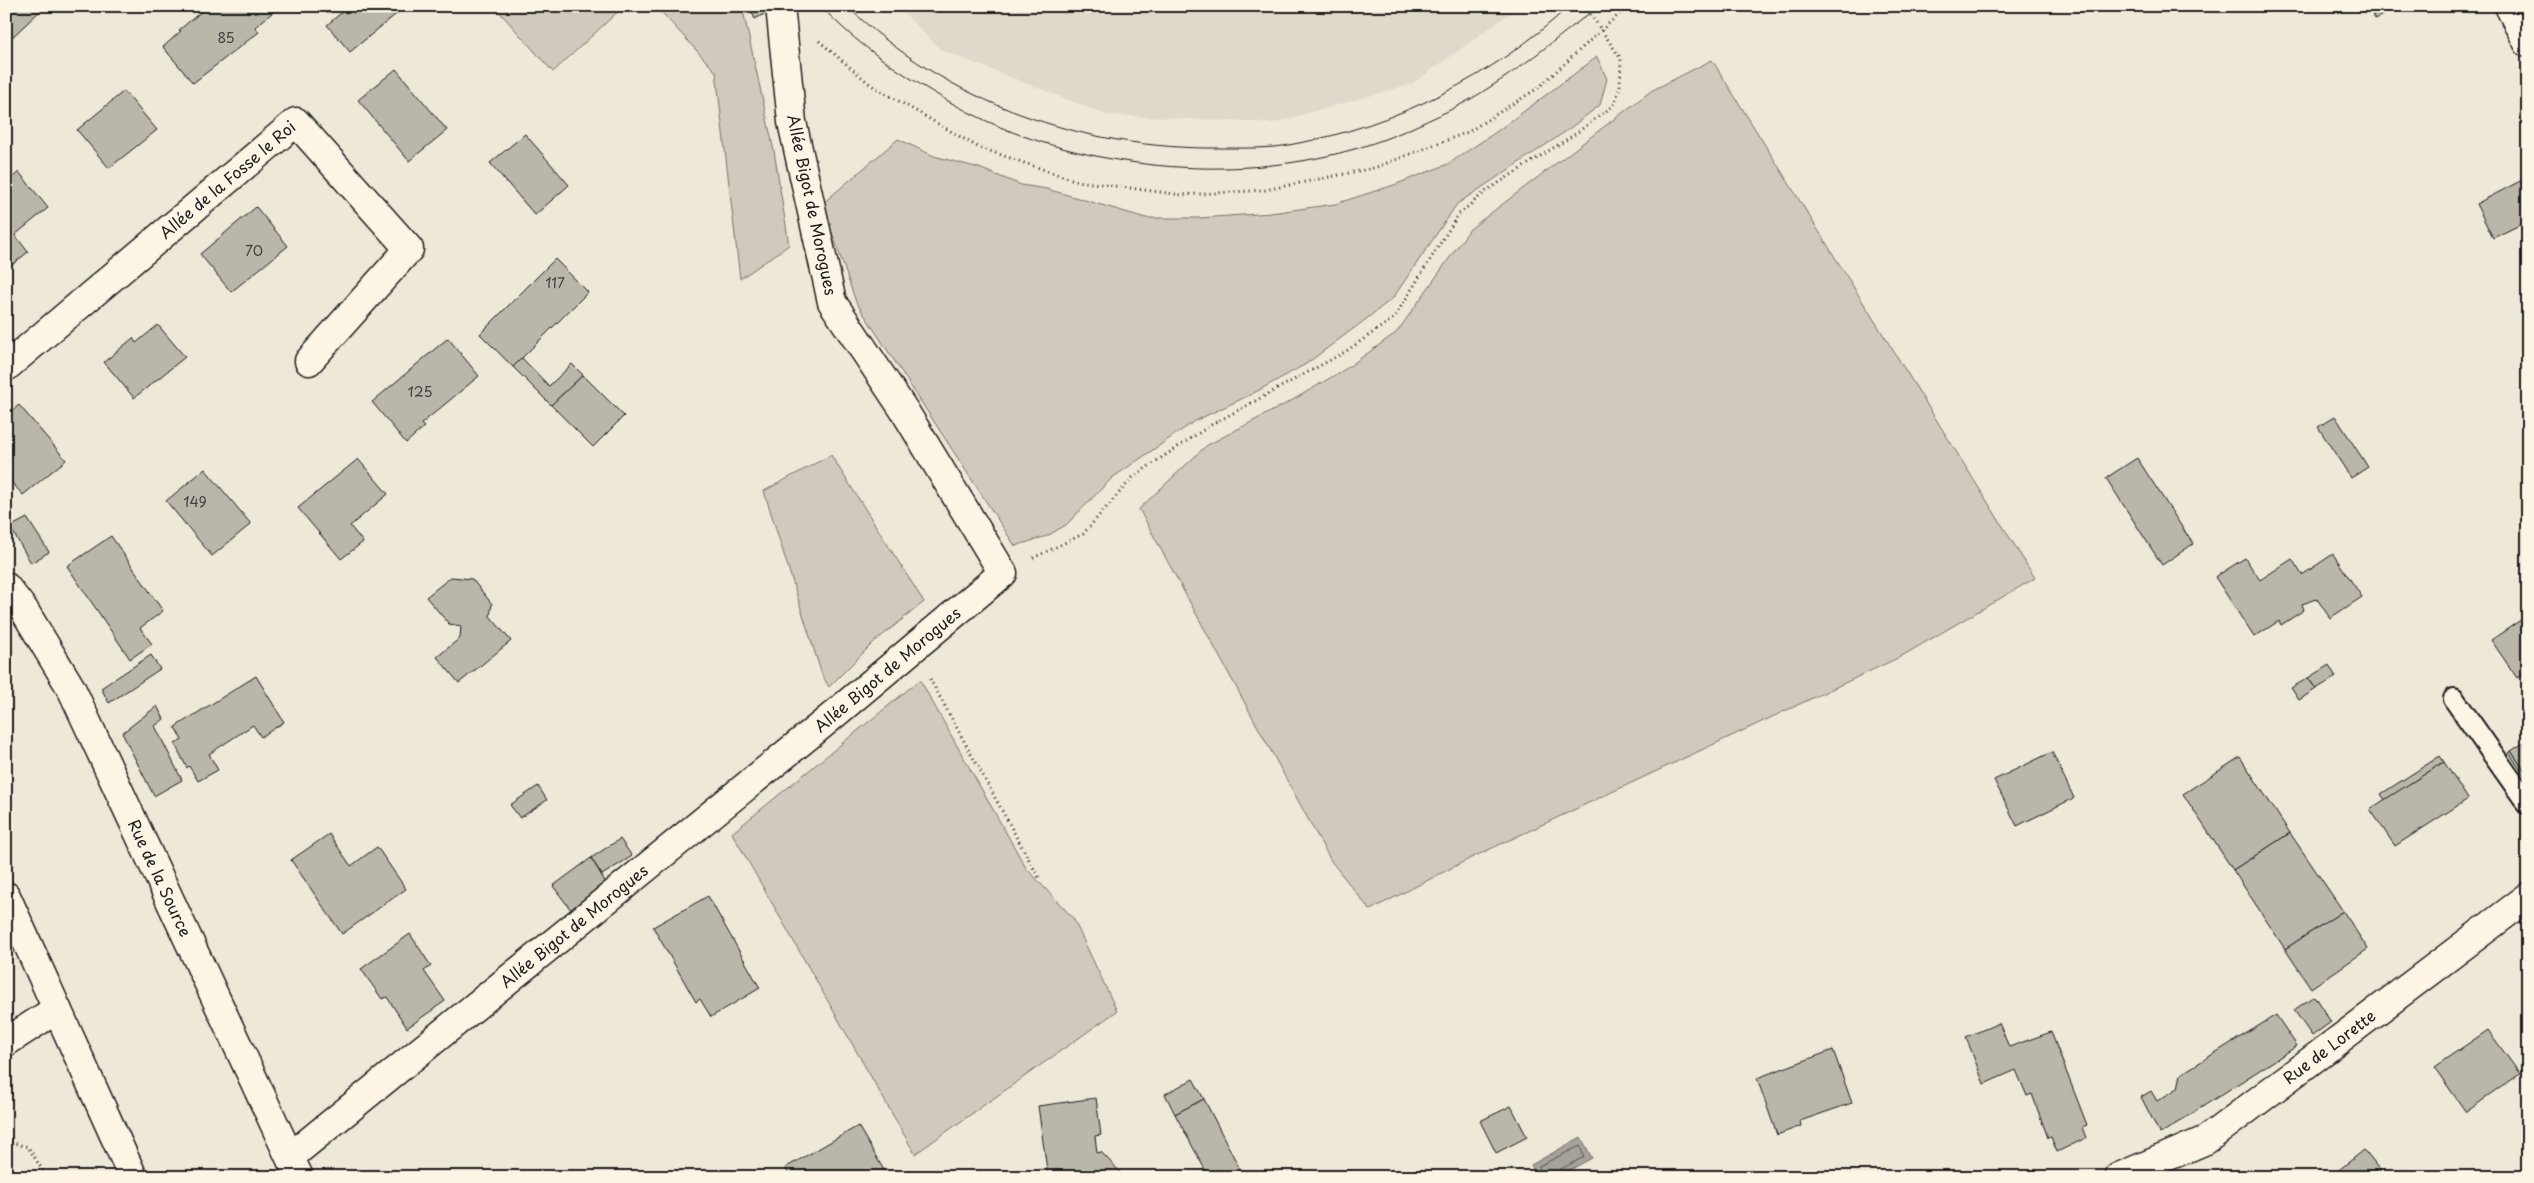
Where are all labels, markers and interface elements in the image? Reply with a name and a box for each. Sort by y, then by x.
house number: 85 [217,27,235,48]
street label: Allée Bigot de Morogues [782,112,844,298]
street label: Allée de la Fosse le Roi [153,114,300,244]
house number: 70 [245,240,263,261]
house number: 117 [545,272,565,293]
house number: 125 [408,381,432,402]
house number: 149 [183,491,207,512]
street label: Allée Bigot de Morogues [808,600,965,738]
street label: Rue de la Source [123,815,198,940]
street label: Allée Bigot de Morogues [494,858,653,993]
street label: Rue de Lorette [2277,1003,2380,1089]

